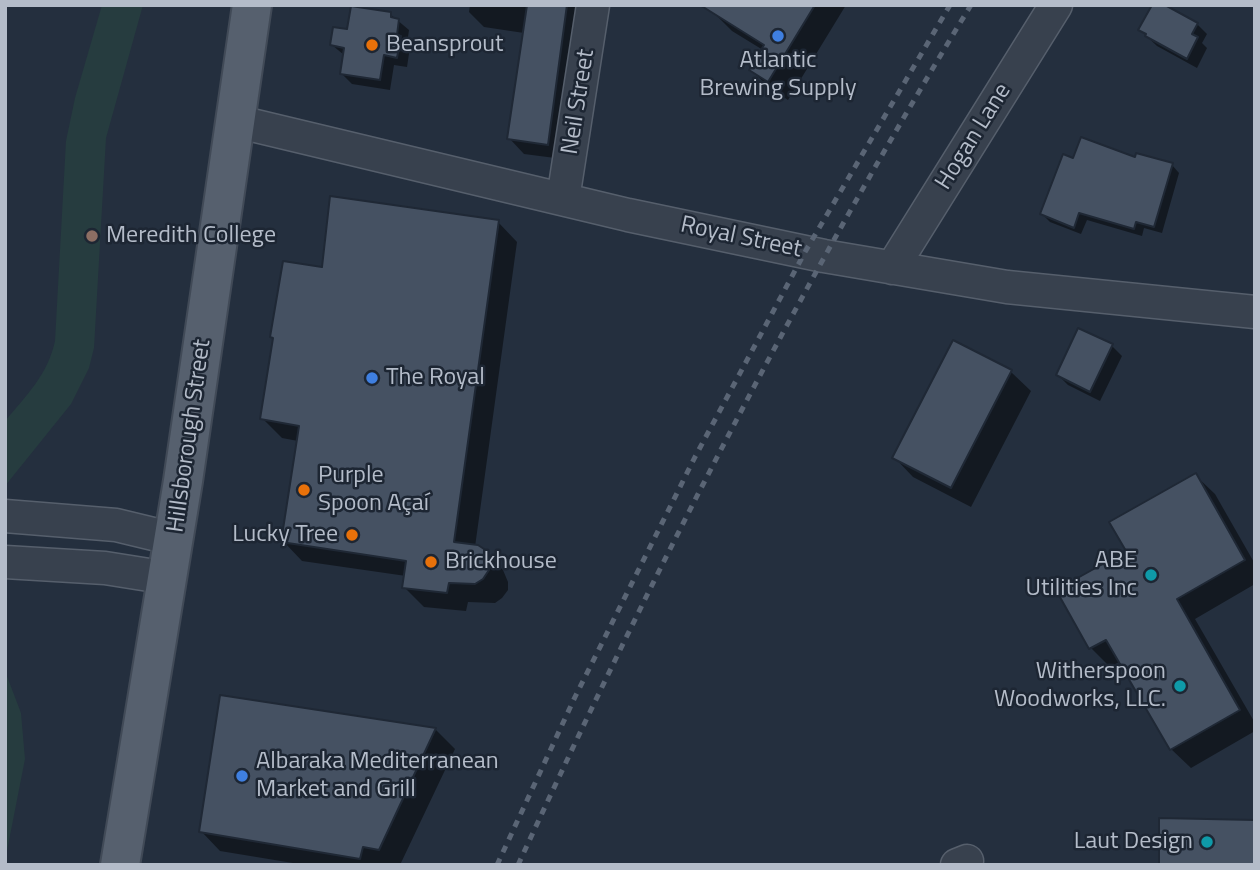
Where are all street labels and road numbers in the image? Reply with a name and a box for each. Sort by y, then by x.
street label: Neil Street [556,47,602,157]
street label: Hogan Lane [930,79,1018,195]
street label: Royal Street [678,211,804,265]
street label: Hillsborough Street [162,338,218,534]

